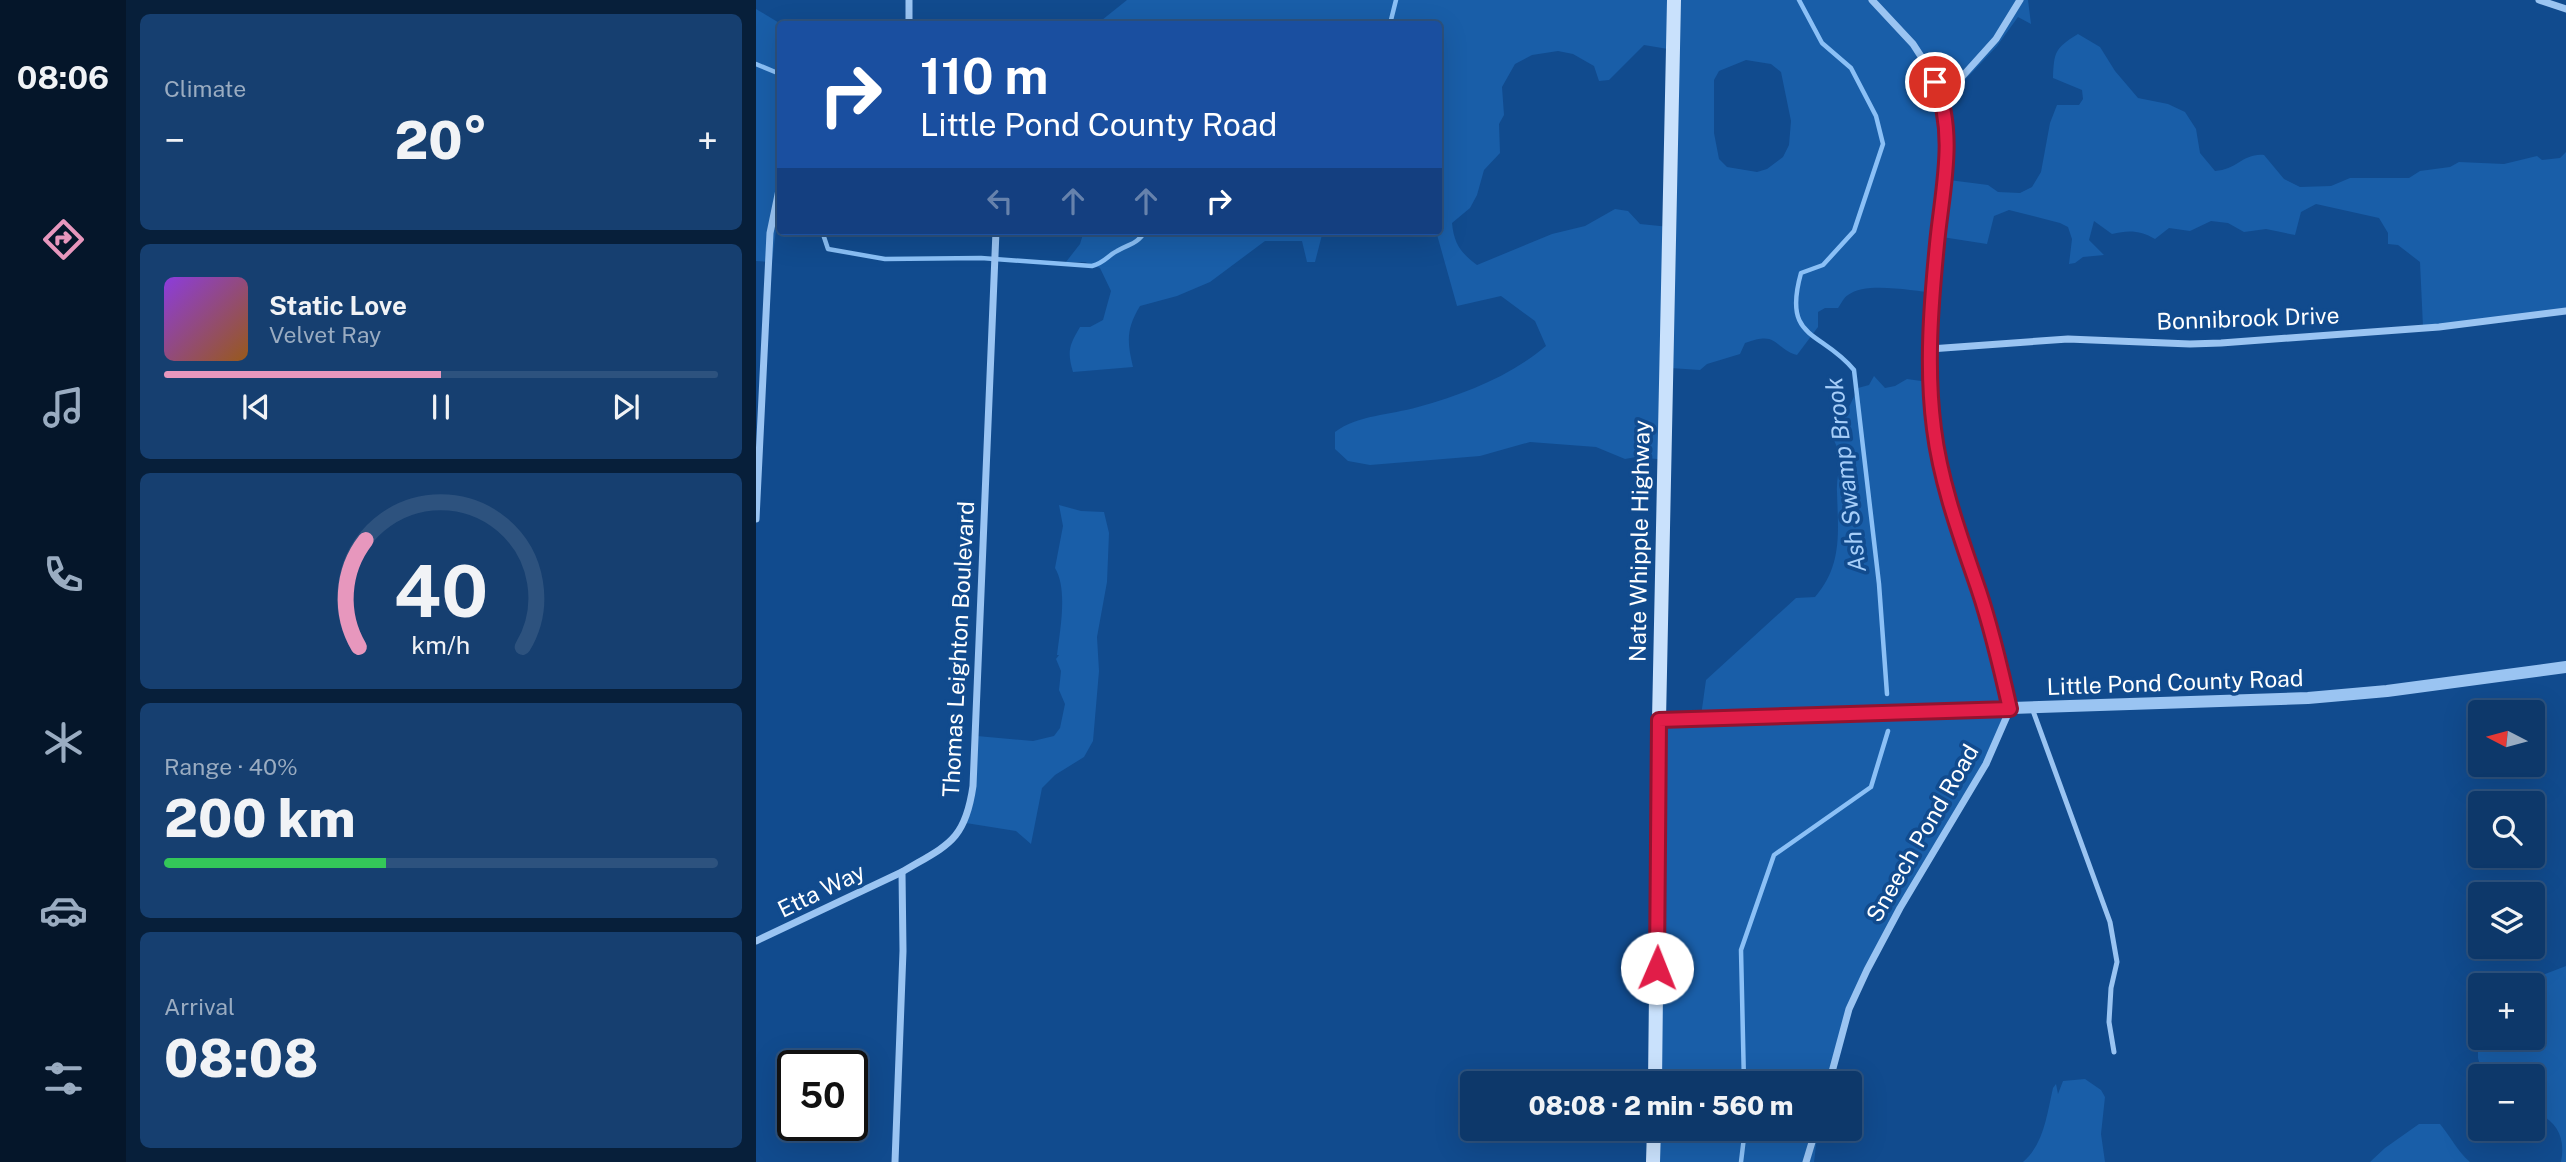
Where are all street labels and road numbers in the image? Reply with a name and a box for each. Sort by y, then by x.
street label: Bonnibrook Drive [2156,301,2340,335]
street label: Nate Whipple Highway [1623,420,1655,662]
street label: Thomas Leighton Boulevard [937,500,979,798]
street label: Little Pond County Road [2046,664,2304,700]
street label: Sneech Pond Road [1860,739,1984,927]
street label: Etta Way [773,857,869,923]

